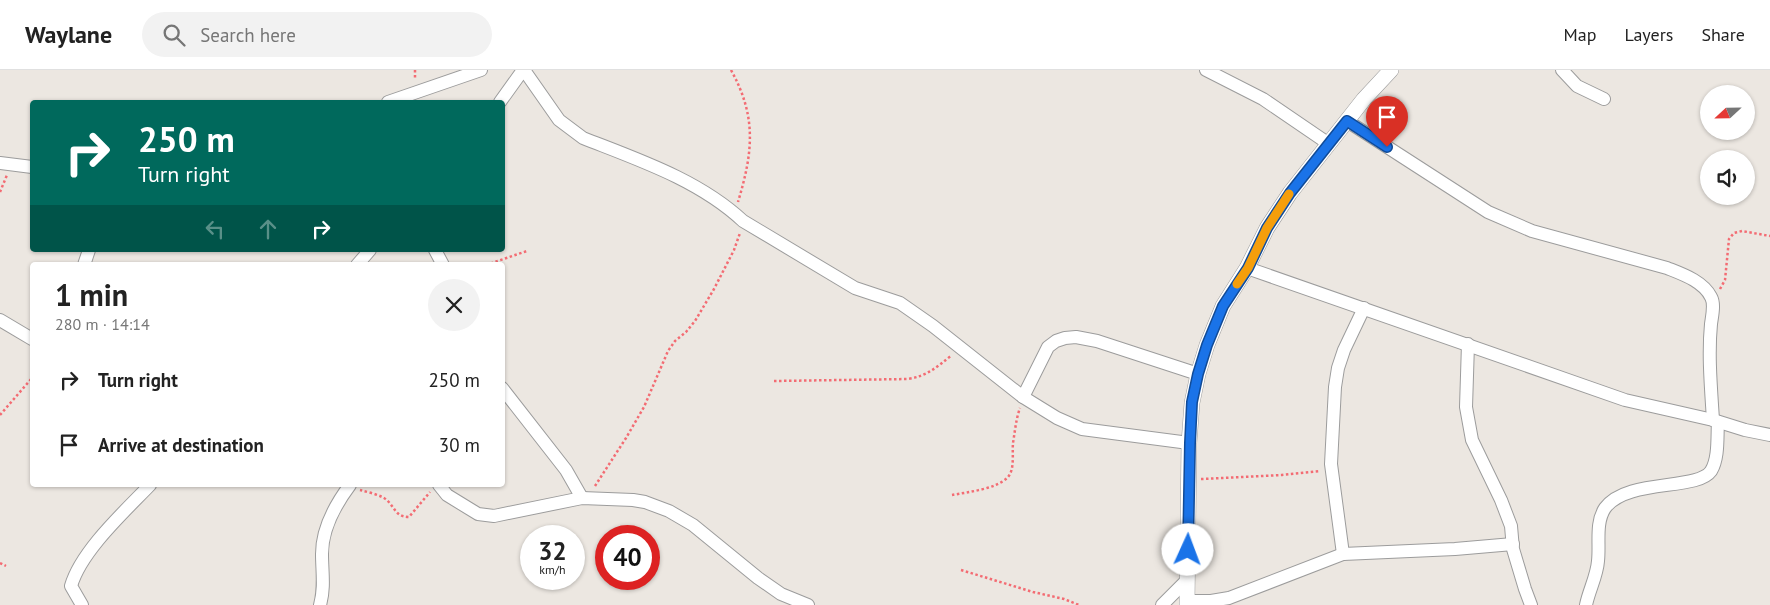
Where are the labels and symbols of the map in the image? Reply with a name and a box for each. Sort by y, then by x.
north arrow [1700,85,1755,140]
pin [1366,96,1408,147]
position arrow [1161,523,1213,575]
speed limit sign: 40 [595,525,660,590]

